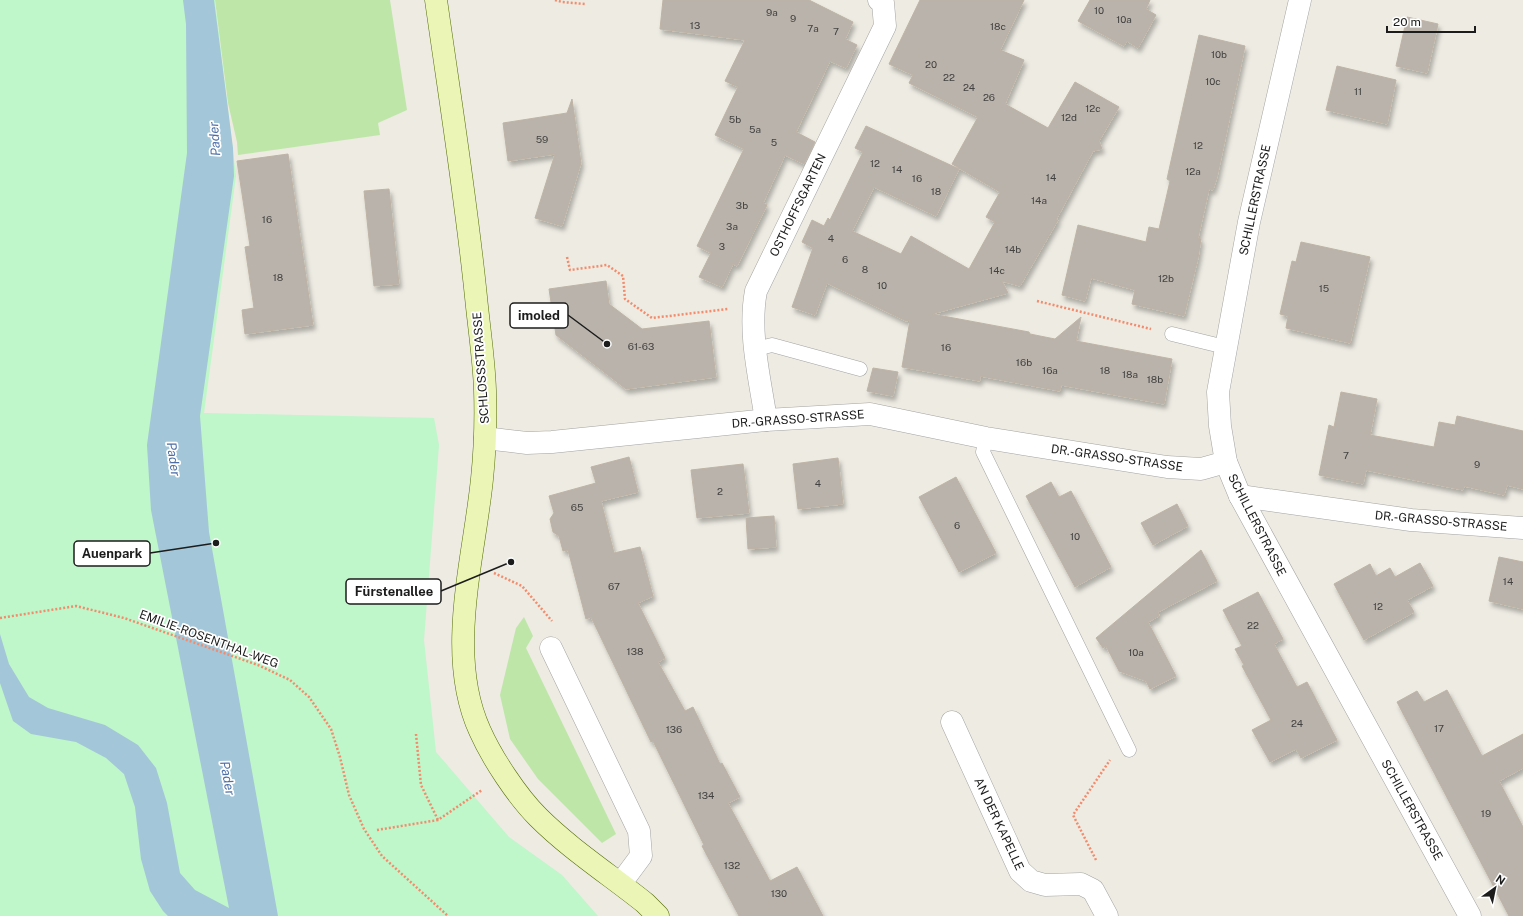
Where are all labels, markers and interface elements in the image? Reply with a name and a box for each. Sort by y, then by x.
house number: 10 [1094,4,1104,16]
house number: 9a [766,6,778,18]
scale bar [1387,8,1475,34]
house number: 9 [790,12,796,24]
house number: 10a [1116,13,1132,25]
text: 20 m [1393,15,1421,29]
house number: 13 [690,19,700,31]
house number: 18c [990,20,1006,32]
house number: 7a [807,22,819,34]
house number: 7 [833,25,839,37]
house number: 10b [1211,48,1227,60]
house number: 20 [925,58,937,70]
house number: 22 [943,71,955,83]
house number: 10c [1205,75,1221,87]
house number: 24 [963,81,975,93]
house number: 11 [1354,85,1362,97]
house number: 26 [983,91,995,103]
house number: 12c [1085,102,1101,114]
house number: 12d [1061,111,1077,123]
house number: 5b [729,113,741,125]
water label: Pader [206,121,223,157]
house number: 5a [749,123,761,135]
house number: 59 [536,133,548,145]
house number: 5 [771,136,777,148]
house number: 12 [1193,139,1203,151]
street label: SCHILLERSTRASSE [1236,143,1274,257]
street label: OSTHOFFSGARTEN [767,151,829,259]
house number: 12 [870,157,880,169]
house number: 14 [892,163,902,175]
house number: 12a [1185,165,1201,177]
house number: 14 [1046,171,1056,183]
house number: 16 [912,172,922,184]
house number: 18 [931,185,941,197]
house number: 14a [1031,194,1047,206]
house number: 3b [736,199,748,211]
house number: 16 [262,213,272,225]
house number: 3a [726,220,738,232]
house number: 4 [828,232,834,244]
house number: 3 [719,240,725,252]
house number: 14b [1005,243,1021,255]
house number: 6 [842,253,848,265]
house number: 8 [862,263,868,275]
house number: 14c [989,264,1005,276]
house number: 18 [273,271,283,283]
house number: 12b [1158,272,1174,284]
house number: 10 [877,279,887,291]
house number: 15 [1319,282,1329,294]
callout: imoled [510,303,568,328]
text: imoled [518,308,560,323]
street label: SCHLOSSSTRASSE [470,312,492,424]
house number: 61-63 [628,340,654,352]
house number: 16 [941,341,951,353]
house number: 16b [1016,356,1032,368]
house number: 16a [1042,364,1058,376]
house number: 18 [1100,364,1110,376]
house number: 18a [1122,368,1138,380]
house number: 18b [1147,373,1163,385]
street label: DR.-GRASSO-STRASSE [731,407,865,431]
water label: Pader [164,441,183,477]
street label: DR.-GRASSO-STRASSE [1050,442,1184,474]
house number: 7 [1343,449,1349,461]
house number: 9 [1474,458,1480,470]
street label: SCHILLERSTRASSE [1225,471,1289,579]
house number: 4 [815,477,821,489]
house number: 2 [717,485,723,497]
house number: 65 [571,501,583,513]
street label: DR.-GRASSO-STRASSE [1374,508,1508,534]
house number: 6 [954,519,960,531]
house number: 10 [1070,530,1080,542]
callout: Auenpark [74,541,150,566]
text: Auenpark [82,546,143,561]
house number: 14 [1503,575,1513,587]
callout: Fürstenallee [346,579,441,604]
house number: 67 [608,580,620,592]
text: Fürstenallee [355,584,433,599]
house number: 12 [1373,600,1383,612]
street label: EMILIE-ROSENTHAL-WEG [137,607,281,671]
house number: 22 [1247,619,1259,631]
house number: 138 [627,645,643,657]
house number: 10a [1128,646,1144,658]
house number: 24 [1291,717,1303,729]
house number: 17 [1434,722,1444,734]
house number: 136 [666,723,682,735]
street label: SCHILLERSTRASSE [1378,757,1446,863]
water label: Pader [217,760,238,796]
street label: AN DER KAPELLE [971,775,1027,873]
house number: 134 [698,789,714,801]
house number: 19 [1481,807,1491,819]
house number: 132 [724,859,740,871]
north arrow [1475,868,1515,908]
text: N [1494,872,1507,887]
house number: 130 [771,887,787,899]

